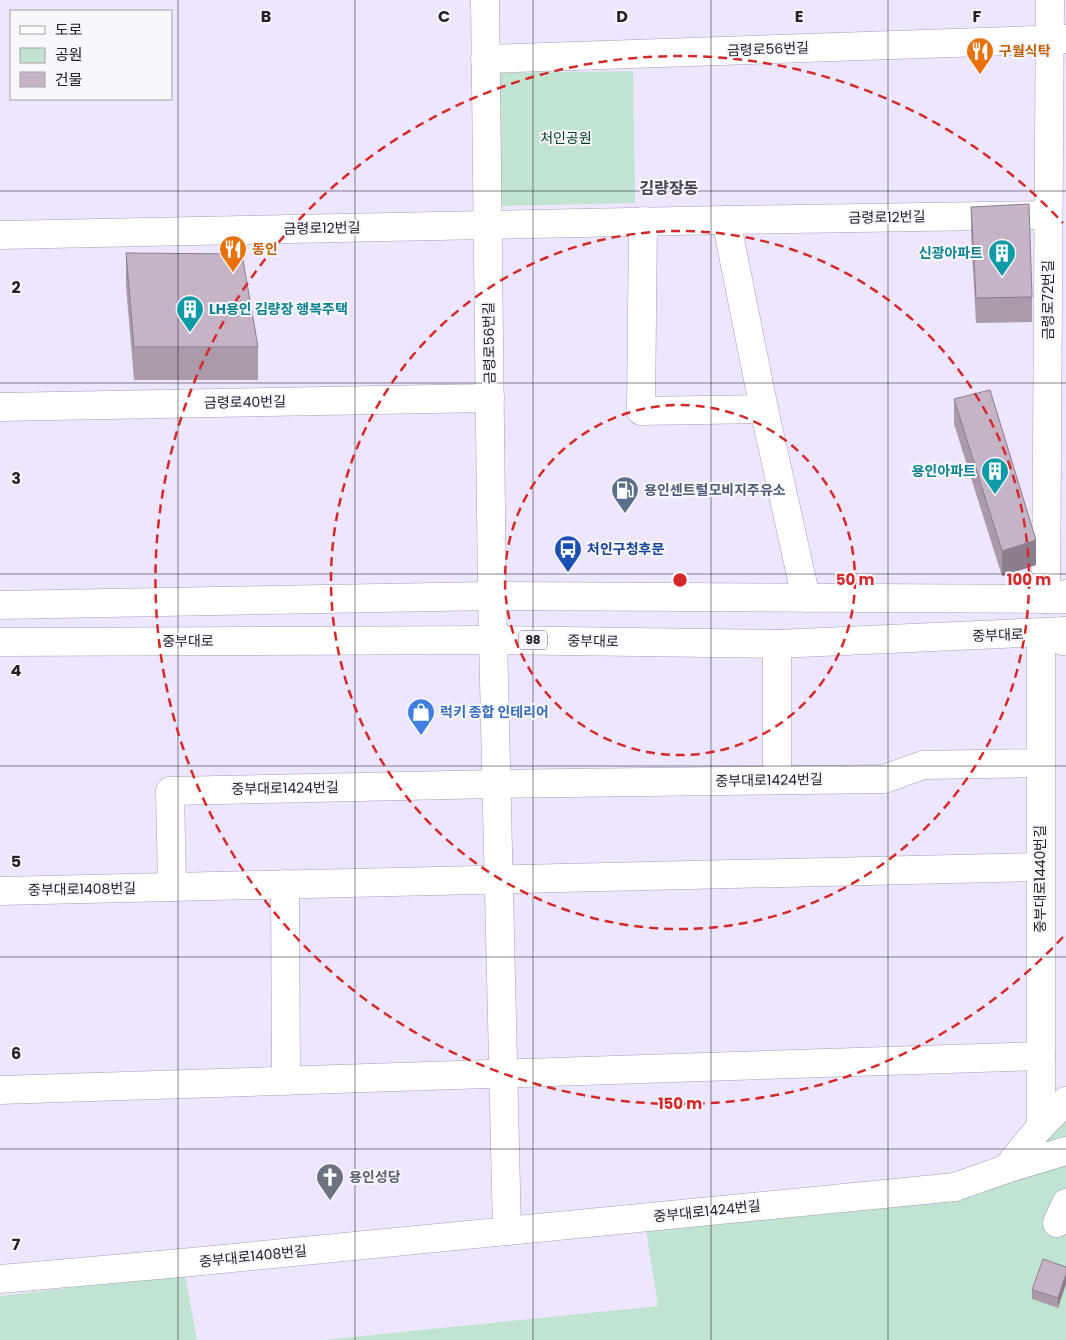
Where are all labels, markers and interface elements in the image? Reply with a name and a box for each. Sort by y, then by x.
text: B [261,5,271,28]
text: C [438,5,450,28]
text: D [616,5,628,28]
text: E [795,5,803,28]
text: F [973,5,982,28]
legend [10,10,172,100]
text: 도로 [55,19,83,40]
restaurant icon: 구월식탁 [965,36,995,75]
street label: 금령로56번길 [727,38,809,60]
place label: 구월식탁 [999,41,1051,61]
text: 공원 [55,44,83,65]
text: 건물 [55,69,83,90]
park label: 처인공원 [540,128,592,148]
district label: 김량장동 [640,177,698,200]
street label: 금령로12번길 [848,206,926,228]
street label: 금령로12번길 [283,217,361,239]
restaurant icon: 동인 [218,234,248,273]
building icon: 신광아파트 [987,238,1017,277]
place label: 동인 [252,239,278,259]
place label: 신광아파트 [919,243,983,263]
street label: 금령로72번길 [1038,260,1058,340]
text: 2 [11,276,21,299]
building icon: LH용인 김량장 행복주택 [175,294,205,333]
place label: LH용인 김량장 행복주택 [209,299,348,319]
street label: 금령로56번길 [478,302,500,384]
street label: 금령로40번길 [204,391,286,413]
building icon: 용인아파트 [980,456,1010,495]
place label: 용인아파트 [912,461,976,481]
text: 3 [11,467,21,490]
fuel station icon: 용인센트럴모비지주유소 [610,475,640,514]
place label: 용인센트럴모비지주유소 [644,480,786,500]
bus stop icon: 처인구청후문 [553,534,583,573]
place label: 처인구청후문 [587,539,664,559]
text: 50 m [836,569,874,590]
text: 100 m [1007,569,1051,590]
centre of rings [671,571,689,589]
street label: 중부대로 [972,624,1024,646]
road number: 98 [519,630,547,650]
street label: 중부대로 [162,631,214,651]
street label: 중부대로 [567,631,619,651]
text: 4 [11,659,22,682]
shop icon: 럭키 종합 인테리어 [406,697,436,736]
place label: 럭키 종합 인테리어 [440,702,549,722]
street label: 중부대로1424번길 [715,769,823,791]
street label: 중부대로1424번길 [231,777,339,799]
street label: 중부대로1440번길 [1030,825,1050,933]
text: 5 [11,850,21,873]
street label: 중부대로1408번길 [28,878,136,900]
text: 6 [11,1042,21,1065]
text: 150 m [658,1093,702,1114]
church icon: 용인성당 [315,1162,345,1201]
place label: 용인성당 [349,1167,401,1187]
street label: 중부대로1424번길 [653,1195,761,1227]
text: 7 [12,1233,21,1256]
street label: 중부대로1408번길 [198,1240,308,1272]

